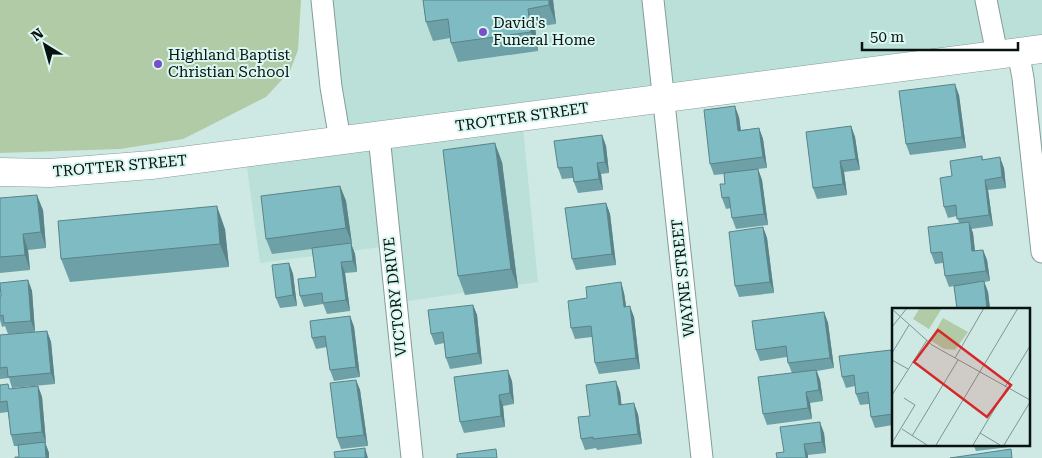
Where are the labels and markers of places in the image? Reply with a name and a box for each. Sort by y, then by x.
place label: David's Funeral Home [493,14,595,49]
marker: David's Funeral Home [477,26,489,38]
place label: Highland Baptist Christian School [168,46,291,81]
marker: Highland Baptist Christian School [152,58,164,70]

